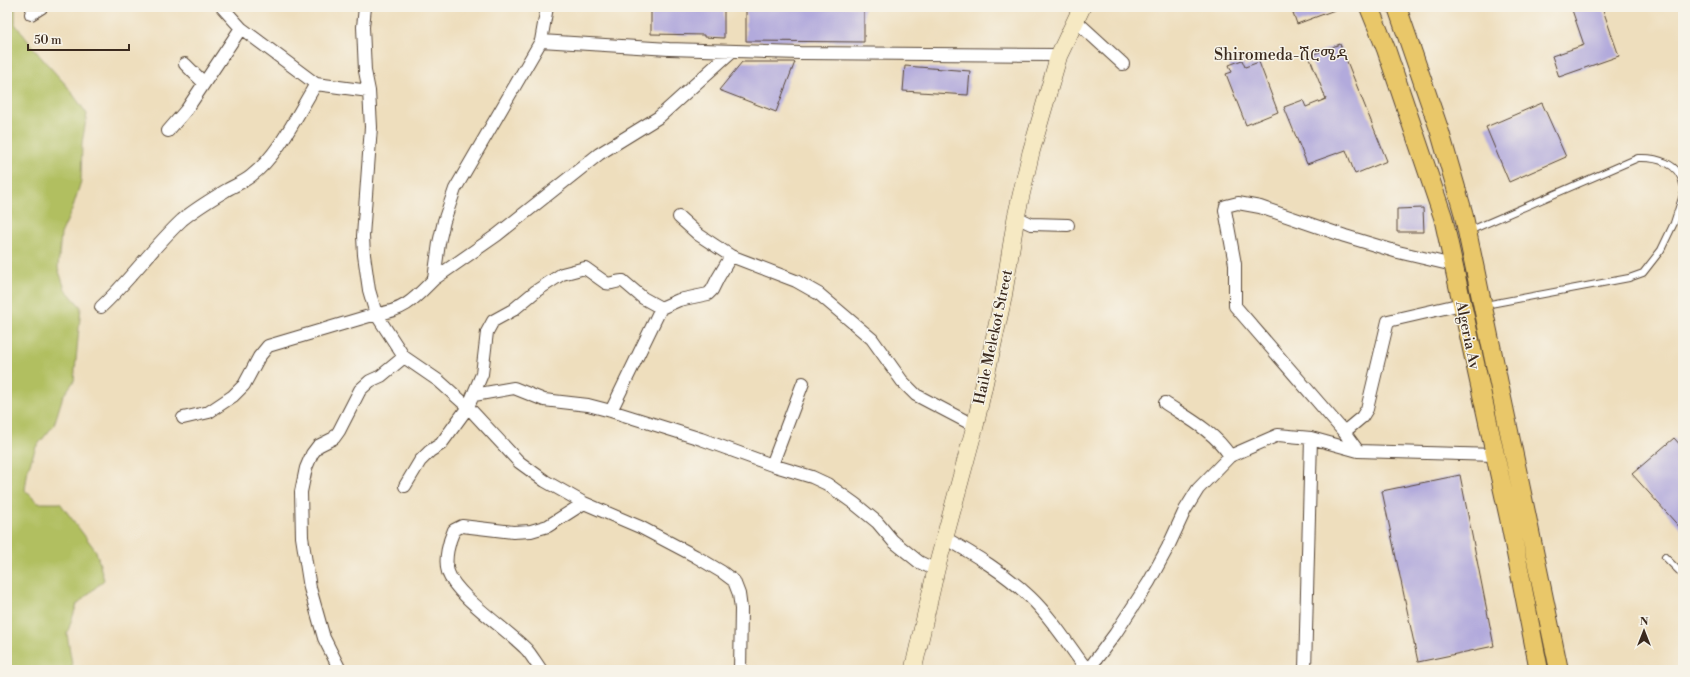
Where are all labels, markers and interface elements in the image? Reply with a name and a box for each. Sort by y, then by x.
scale bar [28,26,129,52]
text: 50 m [34,33,62,48]
district label: Shiromeda-ሽሮሜዳ [1214,45,1348,65]
street label: Haile Melekot Street [970,267,1017,406]
street label: Algeria Av [1451,298,1484,372]
north arrow [1624,611,1664,651]
text: N [1640,615,1649,629]

